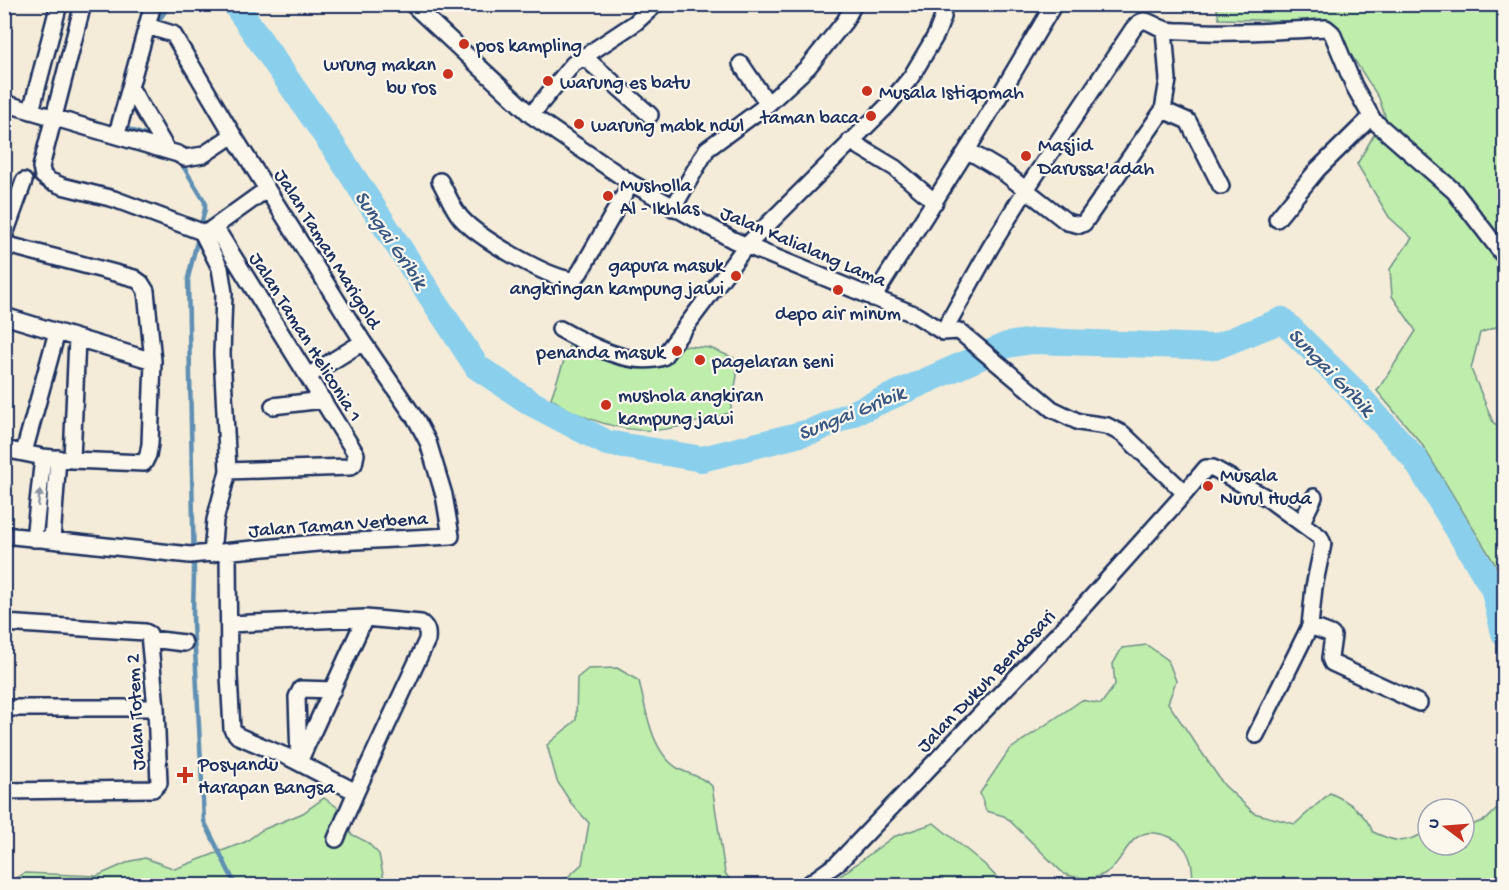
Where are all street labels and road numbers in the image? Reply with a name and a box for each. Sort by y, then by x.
street label: Jalan Taman Marigold [268,166,386,336]
street label: Jalan Kalialang Lama [716,203,890,294]
street label: Jalan Taman Heliconia 1 [243,249,366,427]
street label: Jalan Taman Verbena [248,509,430,544]
street label: Jalan Dukuh Bendosari [913,606,1062,759]
street label: Jalan Totem 2 [123,653,152,771]

